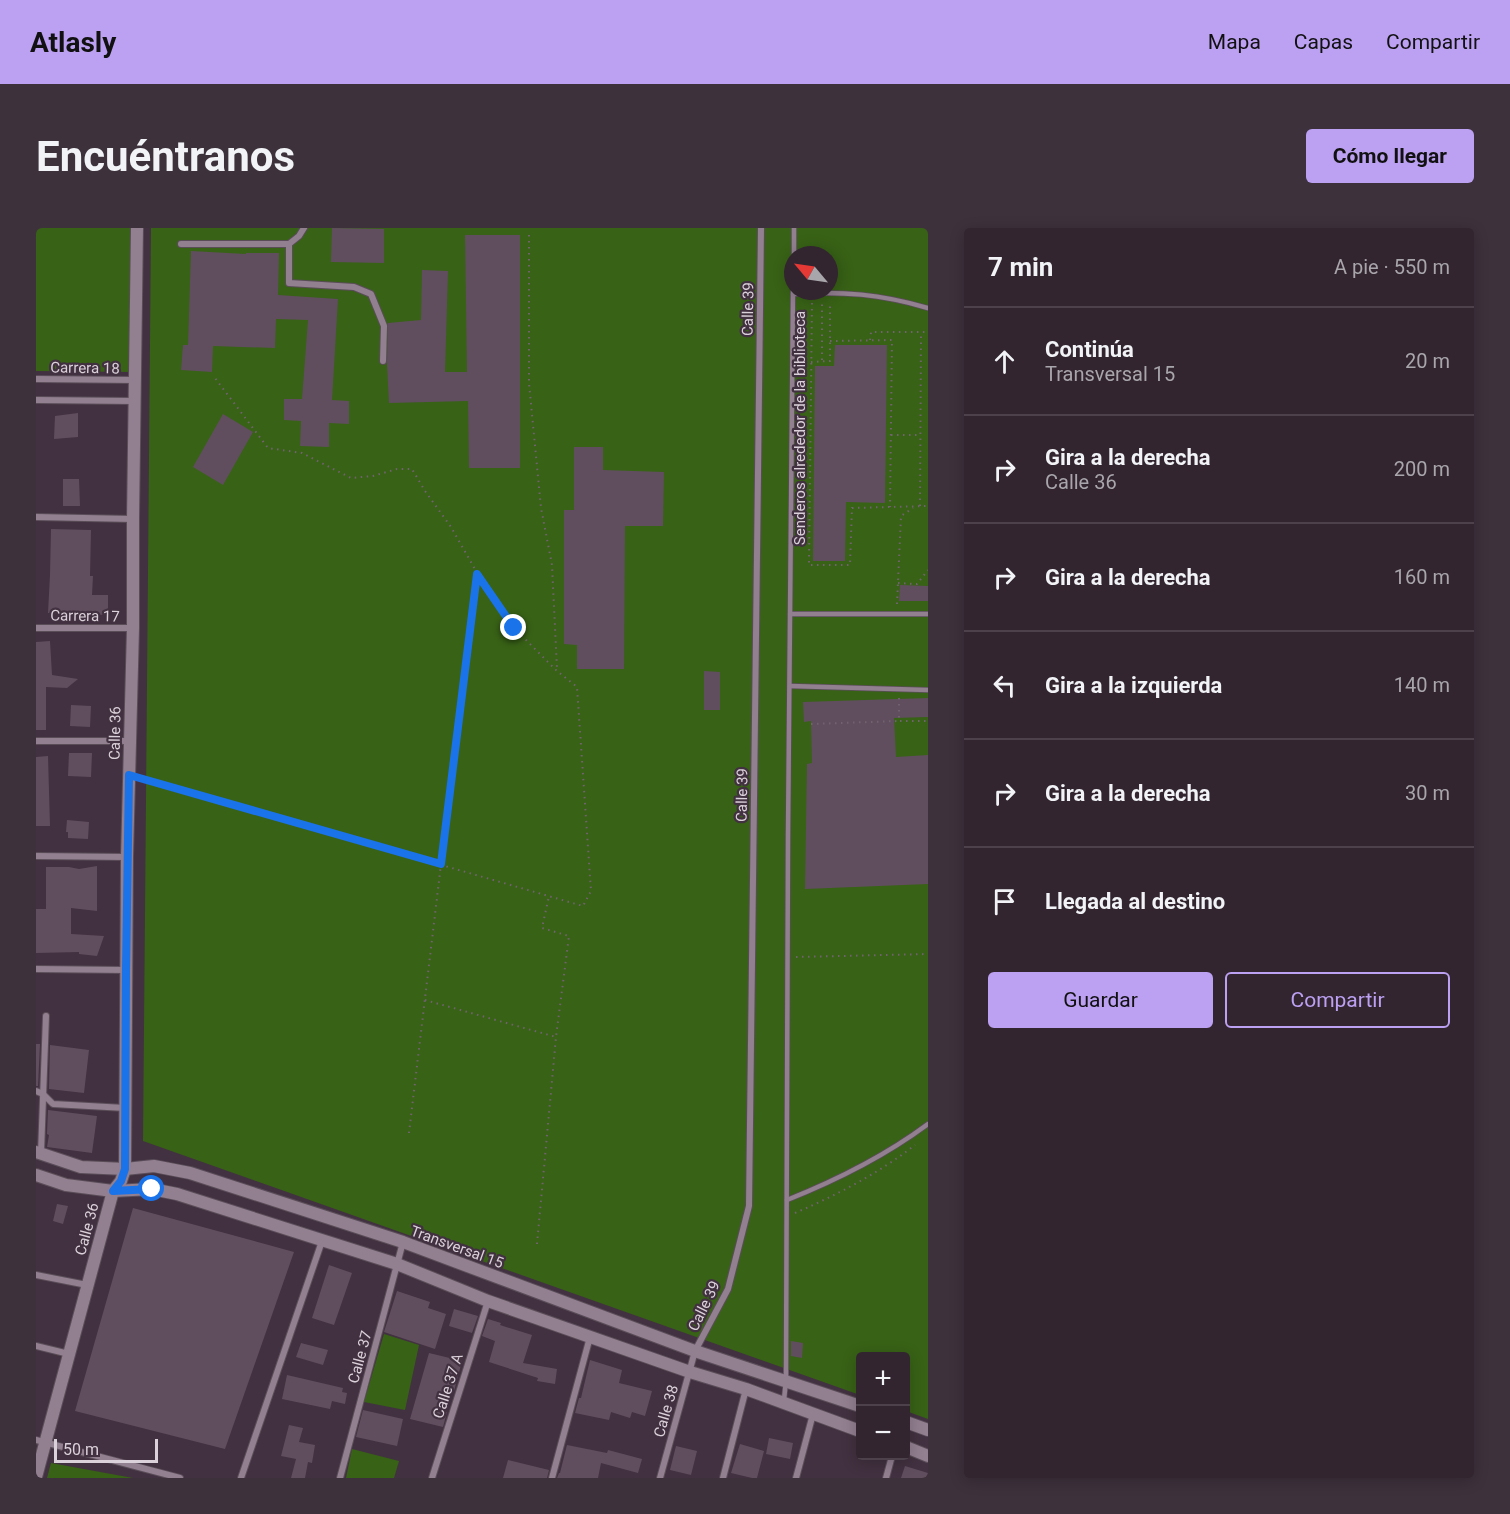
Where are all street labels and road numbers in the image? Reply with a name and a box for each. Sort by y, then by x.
street label: Calle 39 [739,282,757,336]
street label: Senderos alrededor de la biblioteca [791,311,809,545]
street label: Carrera 18 [50,358,120,378]
street label: Carrera 17 [50,606,120,626]
street label: Calle 36 [106,706,124,760]
street label: Calle 39 [733,768,751,822]
street label: Calle 36 [71,1201,103,1257]
street label: Transversal 15 [408,1222,506,1272]
street label: Calle 39 [684,1278,724,1334]
street label: Calle 37 [344,1329,376,1385]
street label: Calle 37 A [429,1351,467,1421]
street label: Calle 38 [650,1383,682,1439]

